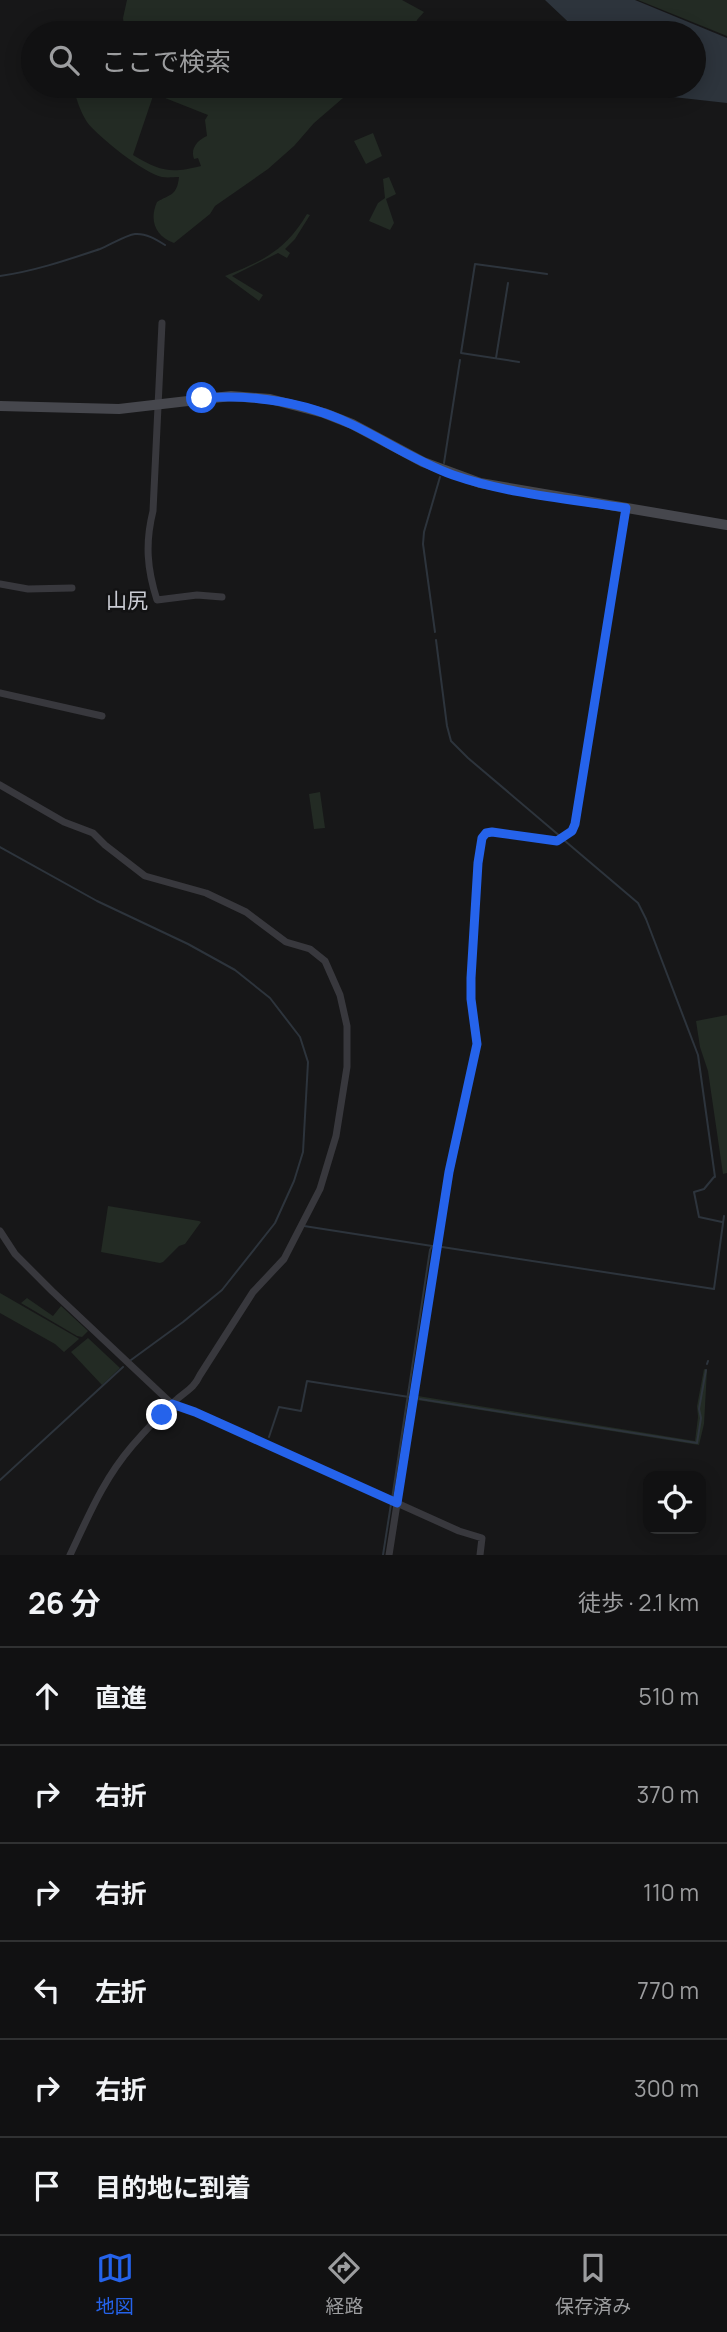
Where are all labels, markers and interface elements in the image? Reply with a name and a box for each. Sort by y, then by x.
search box [21,21,706,98]
icon: search [45,41,83,79]
text: ここで検索 [101,43,231,79]
route start [186,382,217,413]
district label: 山尻 [106,586,148,614]
route end [146,1399,177,1430]
map controls [643,1471,706,1534]
button: locate [643,1471,706,1534]
text: 26 分 [28,1582,101,1623]
text: 徒歩 · 2.1 km [578,1586,699,1618]
icon: ahead [28,1677,66,1715]
text: 直進 [95,1679,147,1715]
text: 510 m [639,1680,699,1712]
icon: right [28,1775,66,1813]
text: 右折 [95,1777,147,1813]
text: 370 m [637,1778,699,1810]
icon: right [28,1873,66,1911]
text: 右折 [95,1875,147,1911]
text: 110 m [643,1876,699,1908]
icon: left [28,1971,66,2009]
text: 左折 [95,1973,147,2009]
text: 770 m [637,1974,699,2006]
icon: right [28,2069,66,2107]
text: 右折 [95,2071,147,2107]
text: 300 m [634,2072,699,2104]
icon: arrive [28,2167,66,2205]
text: 目的地に到着 [95,2169,251,2205]
tab: 地図 [96,2249,134,2319]
tab: 経路 [325,2249,363,2319]
tab: 保存済み [555,2249,631,2319]

